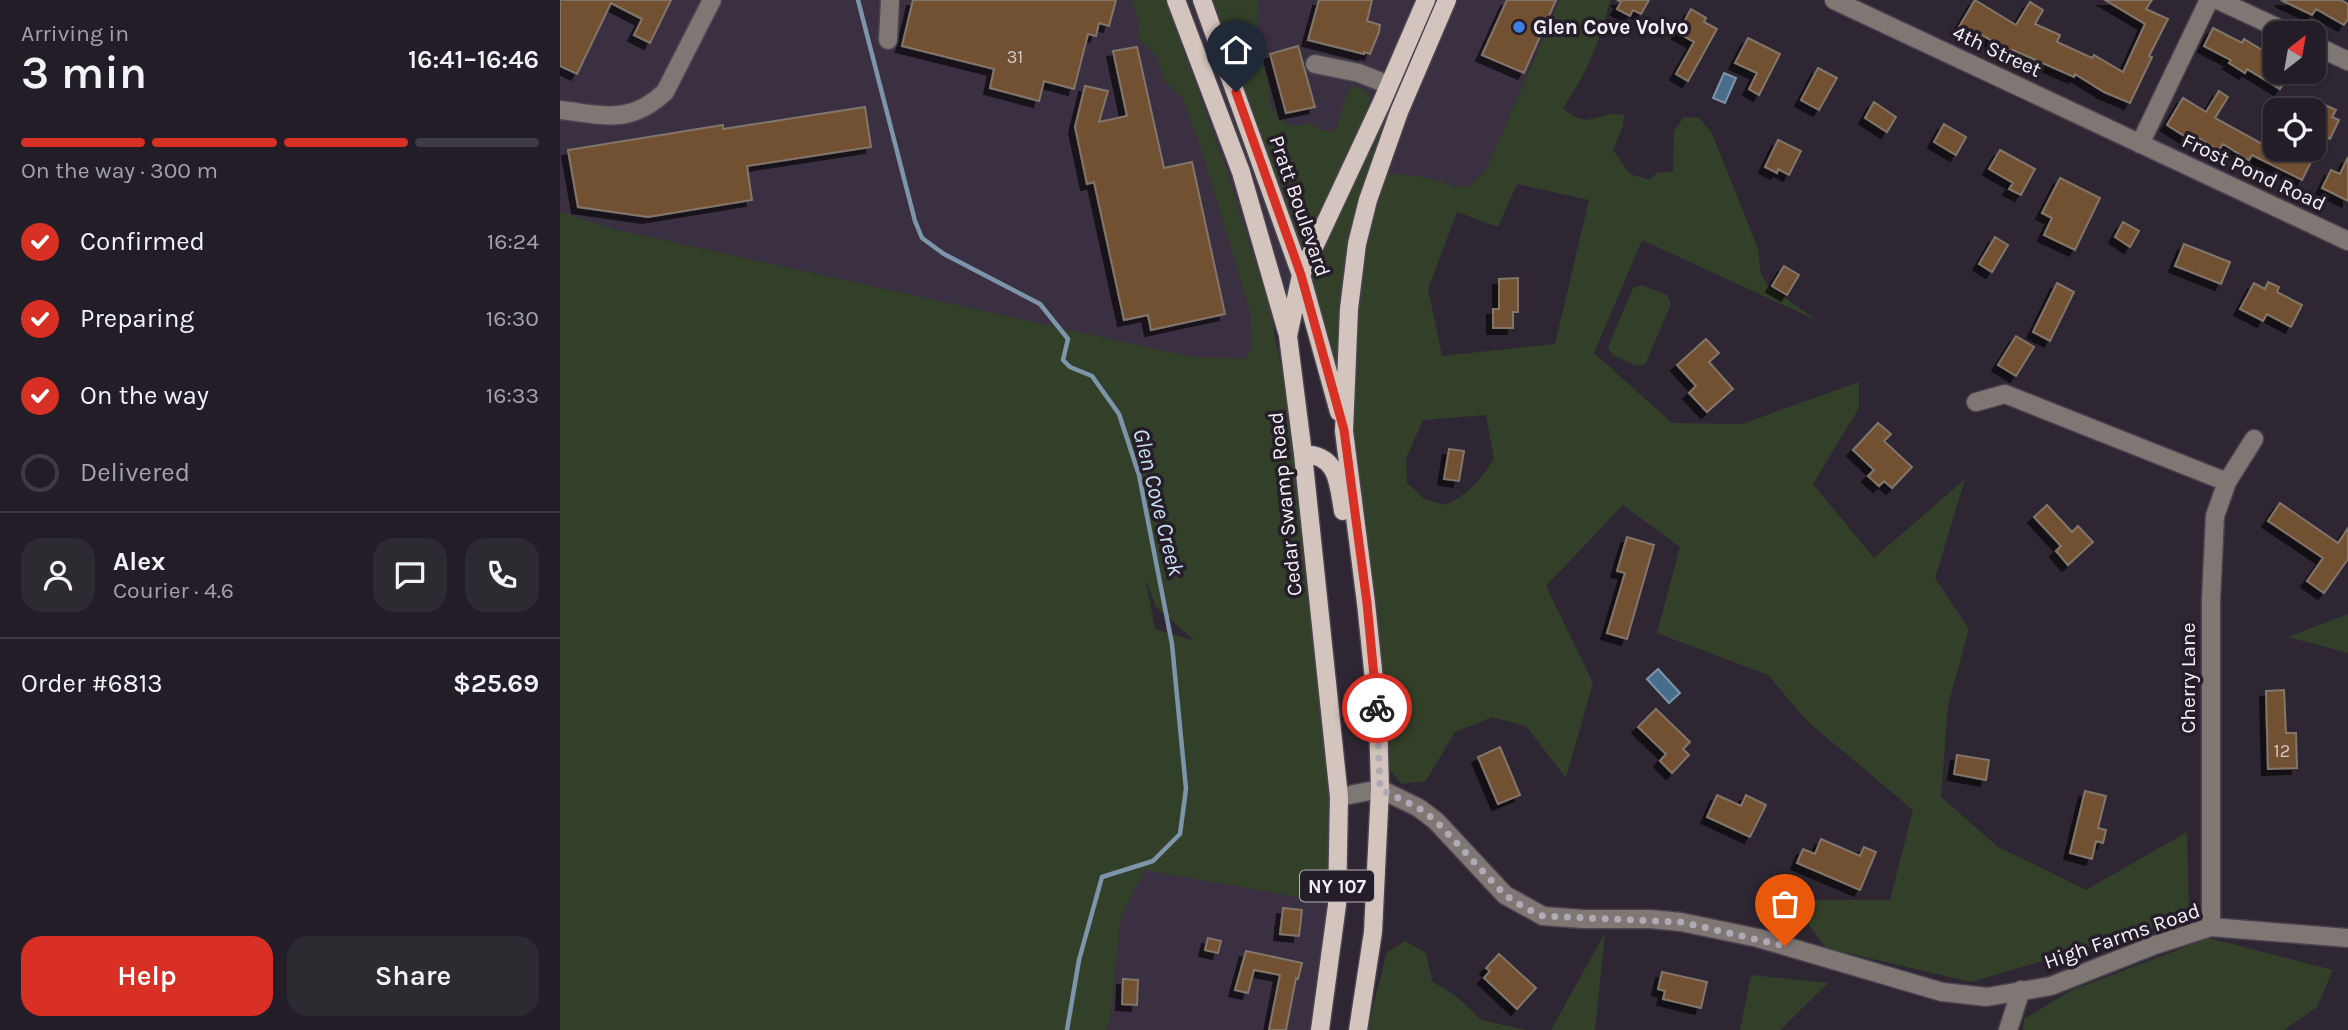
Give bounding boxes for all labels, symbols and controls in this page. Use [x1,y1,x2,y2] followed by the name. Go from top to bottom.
[1533,15,1689,39] place label: Glen Cove Volvo
[1511,19,1527,35] marker: Glen Cove Volvo
[21,20,129,47] text: Arriving in
[1206,20,1266,92] pin
[1949,20,2045,82] street label: 4th Street
[2263,21,2326,84] north arrow
[2263,21,2326,161] map controls
[1217,31,1255,69] icon: home
[408,44,539,75] text: 16:41–16:46
[21,46,147,100] text: 3 min
[1007,46,1023,68] house number: 31
[2263,98,2326,161] button: locate
[2178,128,2330,216] street label: Frost Pond Road
[1265,132,1335,280] street label: Pratt Boulevard
[21,157,218,184] text: On the way · 300 m
[21,223,59,261] icon: check
[80,226,205,257] text: Confirmed
[487,228,539,255] text: 16:24
[21,300,59,338] icon: check
[80,303,194,334] text: Preparing
[486,305,539,332] text: 16:30
[21,377,59,415] icon: check
[80,380,209,411] text: On the way
[486,382,539,409] text: 16:33
[1263,411,1307,597] street label: Cedar Swamp Road
[1127,426,1190,579] water label: Glen Cove Creek
[80,457,190,488] text: Delivered
[21,538,95,612] button: person
[373,538,447,612] button: chat
[465,538,539,612] button: phone
[113,546,165,577] text: Alex
[113,577,234,604] text: Courier · 4.6
[2176,622,2200,734] street label: Cherry Lane
[21,668,163,699] text: Order #6813
[453,668,539,699] text: $25.69
[1342,673,1412,743] courier
[1358,689,1396,727] icon: bike
[2274,740,2290,762] house number: 12
[1300,870,1374,902] road number: NY 107
[1755,874,1815,946] pin
[1766,885,1804,923] icon: bag
[2041,898,2203,974] street label: High Farms Road
[21,936,273,1016] button: Help
[287,936,539,1016] button: Share

